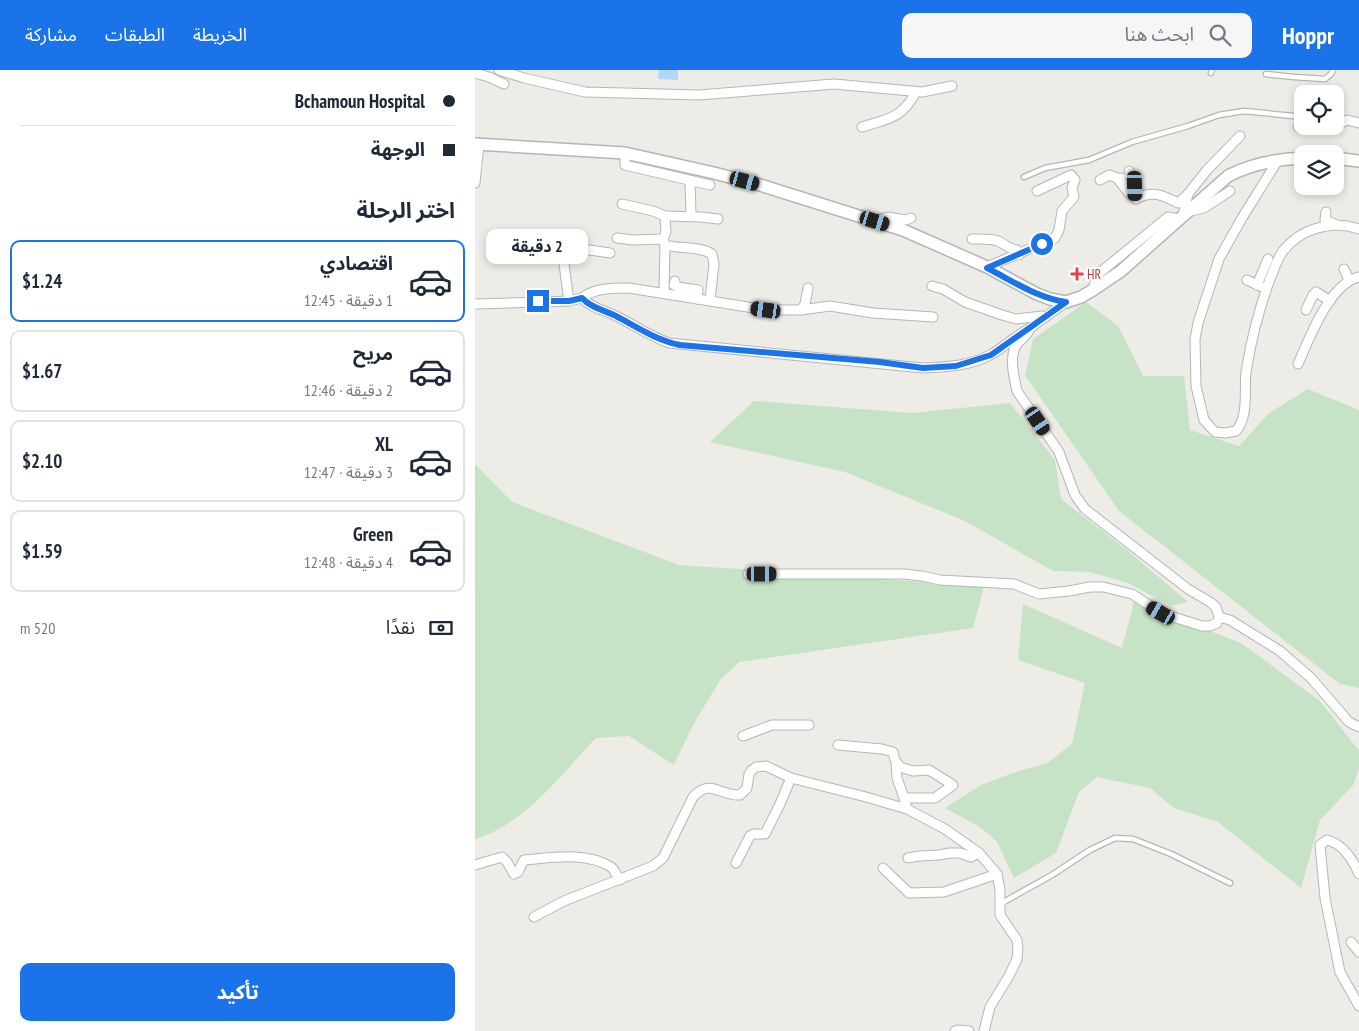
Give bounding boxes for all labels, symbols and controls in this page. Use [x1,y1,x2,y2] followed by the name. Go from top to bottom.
[902,13,1252,58] search box
[1282,20,1334,51] text: Hoppr
[1206,21,1234,49] icon: search
[1125,22,1194,46] text: ابحث هنا
[25,23,77,46] text: مشاركة
[105,23,165,46] text: الطبقات
[193,23,247,46] text: الخريطة
[1294,85,1344,195] map controls
[1294,85,1344,135] button: locate
[295,89,425,113] text: Bchamoun Hospital
[371,137,425,161] text: الوجهة
[1294,145,1344,195] button: layers
[728,170,761,192] car
[1126,171,1143,201] car
[357,196,455,224] text: اختر الرحلة
[858,209,891,233] car
[487,228,589,264] callout: 2 دقيقة
[1031,233,1053,255] route start
[511,236,563,256] text: 2 دقيقة
[320,251,393,275] text: اقتصادي
[408,259,453,304] icon: car
[1087,265,1102,283] place label: HR
[1071,268,1083,280] marker: HR
[22,269,62,293] text: $1.24
[304,290,393,310] text: 1 دقيقة · 12:45
[527,290,549,312] route end
[750,300,781,320] car
[353,341,393,365] text: مريح
[408,349,453,394] icon: car
[22,359,62,383] text: $1.67
[304,380,393,400] text: 2 دقيقة · 12:46
[1023,404,1052,438] car
[375,432,393,456] text: XL
[408,439,453,484] icon: car
[22,449,62,473] text: $2.10
[304,462,393,482] text: 3 دقيقة · 12:47
[353,522,393,546] text: Green
[408,529,453,574] icon: car
[22,539,62,563] text: $1.59
[304,552,393,572] text: 4 دقيقة · 12:48
[747,567,777,582] car
[1144,599,1177,627] car
[427,614,455,642] icon: cash
[386,615,415,639] text: نقدًا
[20,618,55,638] text: 520 m
[20,963,455,1021] button: تأكيد

